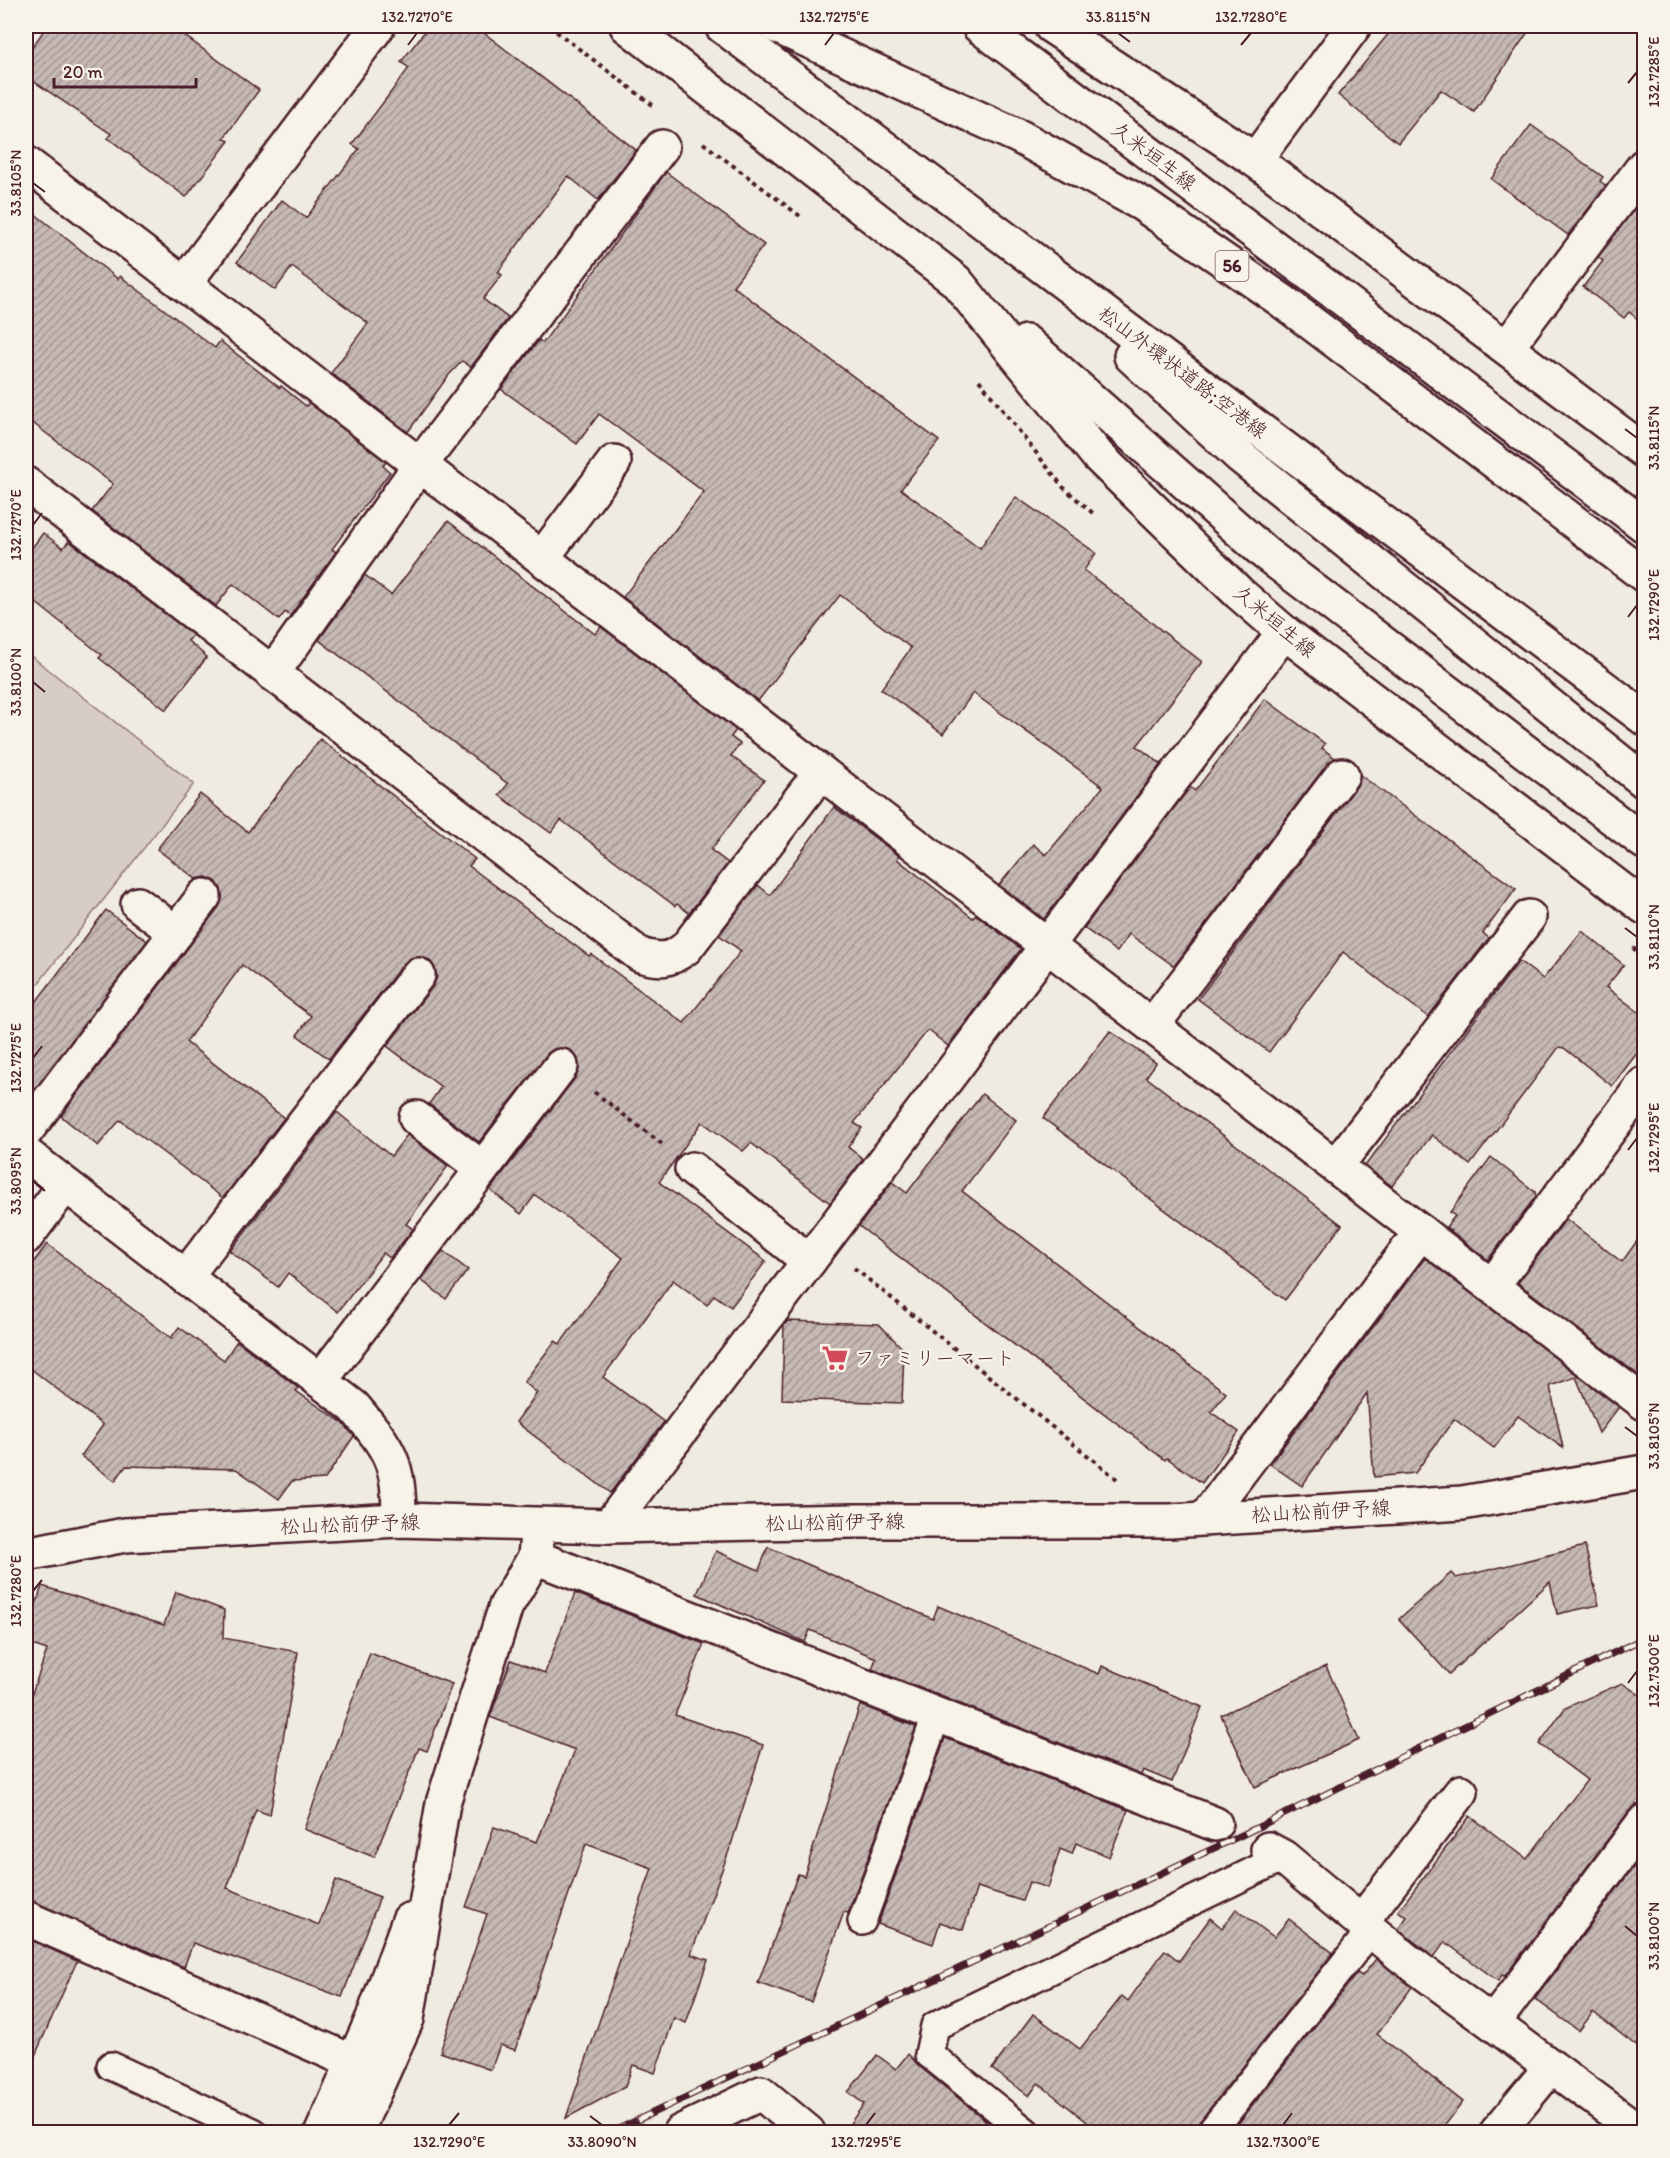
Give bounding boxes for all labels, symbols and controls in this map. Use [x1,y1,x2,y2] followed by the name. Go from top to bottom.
[381,8,453,26] text: 132.7270°E
[799,8,869,26] text: 132.7275°E
[1086,8,1150,26] text: 33.8115°N
[1215,8,1287,26] text: 132.7280°E
[1645,37,1663,107] text: 132.7285°E
[54,51,196,89] scale bar
[63,61,103,83] text: 20 m
[1107,116,1201,196] street label: 久米垣生線
[7,150,25,216] text: 33.8105°N
[1216,251,1248,281] road number: 56
[1094,301,1272,443] street label: 松山外環状道路;空港線
[1645,406,1663,470] text: 33.8115°N
[7,489,25,561] text: 132.7270°E
[1645,569,1663,641] text: 132.7290°E
[1229,580,1321,662] street label: 久米垣生線
[7,648,25,716] text: 33.8100°N
[1645,904,1663,970] text: 33.8110°N
[7,1023,25,1093] text: 132.7275°E
[1645,1103,1663,1173] text: 132.7295°E
[7,1147,25,1215] text: 33.8095°N
[820,1343,850,1373] supermarket icon: ファミリーマート
[855,1346,1015,1370] place label: ファミリーマート
[1645,1403,1663,1469] text: 33.8105°N
[1250,1495,1392,1527] street label: 松山松前伊予線
[765,1509,905,1535] street label: 松山松前伊予線
[280,1510,420,1538] street label: 松山松前伊予線
[7,1555,25,1627] text: 132.7280°E
[1645,1634,1663,1708] text: 132.7300°E
[1645,1902,1663,1970] text: 33.8100°N
[413,2133,485,2151] text: 132.7290°E
[567,2133,637,2151] text: 33.8090°N
[831,2133,901,2151] text: 132.7295°E
[1246,2133,1320,2151] text: 132.7300°E

